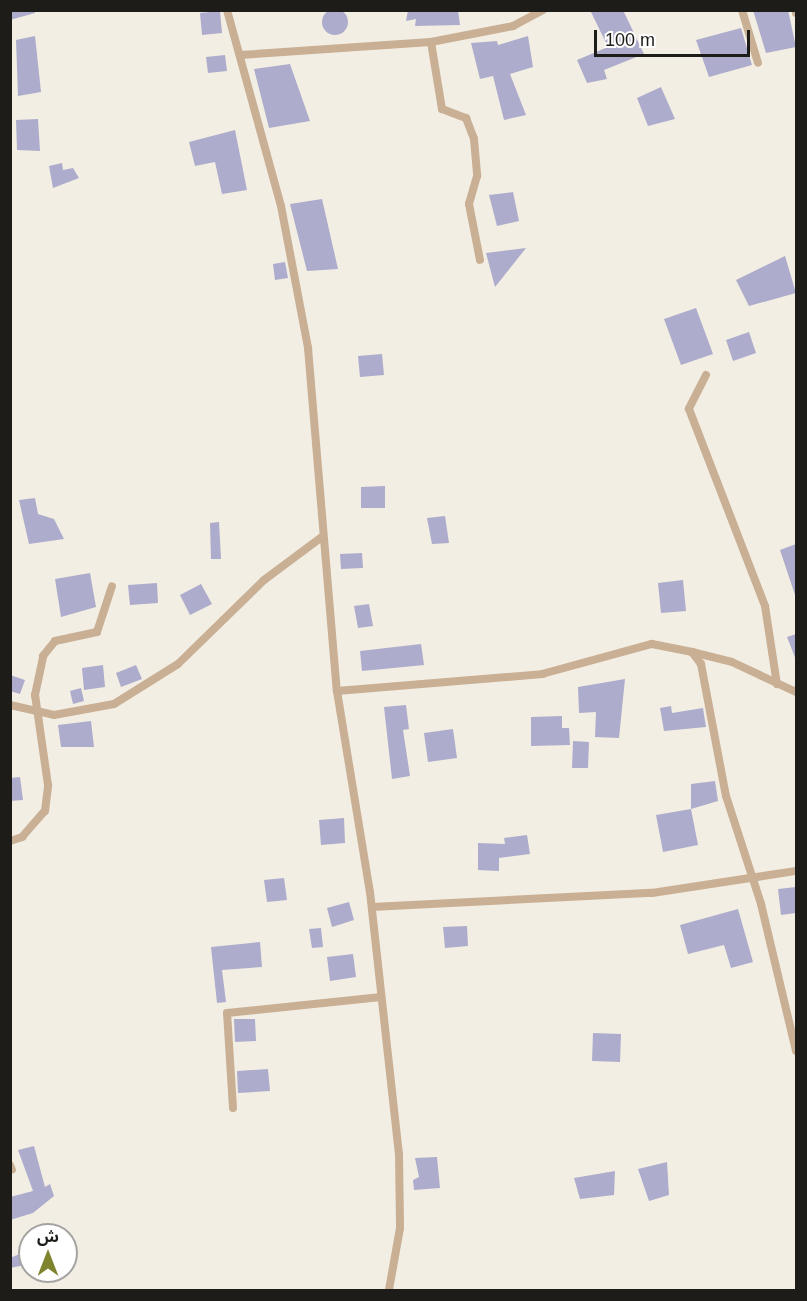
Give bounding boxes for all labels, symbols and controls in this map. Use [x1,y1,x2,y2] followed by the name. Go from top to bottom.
[597,18,753,56] scale bar
[605,30,655,50] text: 100 m
[18,1223,78,1283] north arrow
[37,1228,59,1245] text: ش

